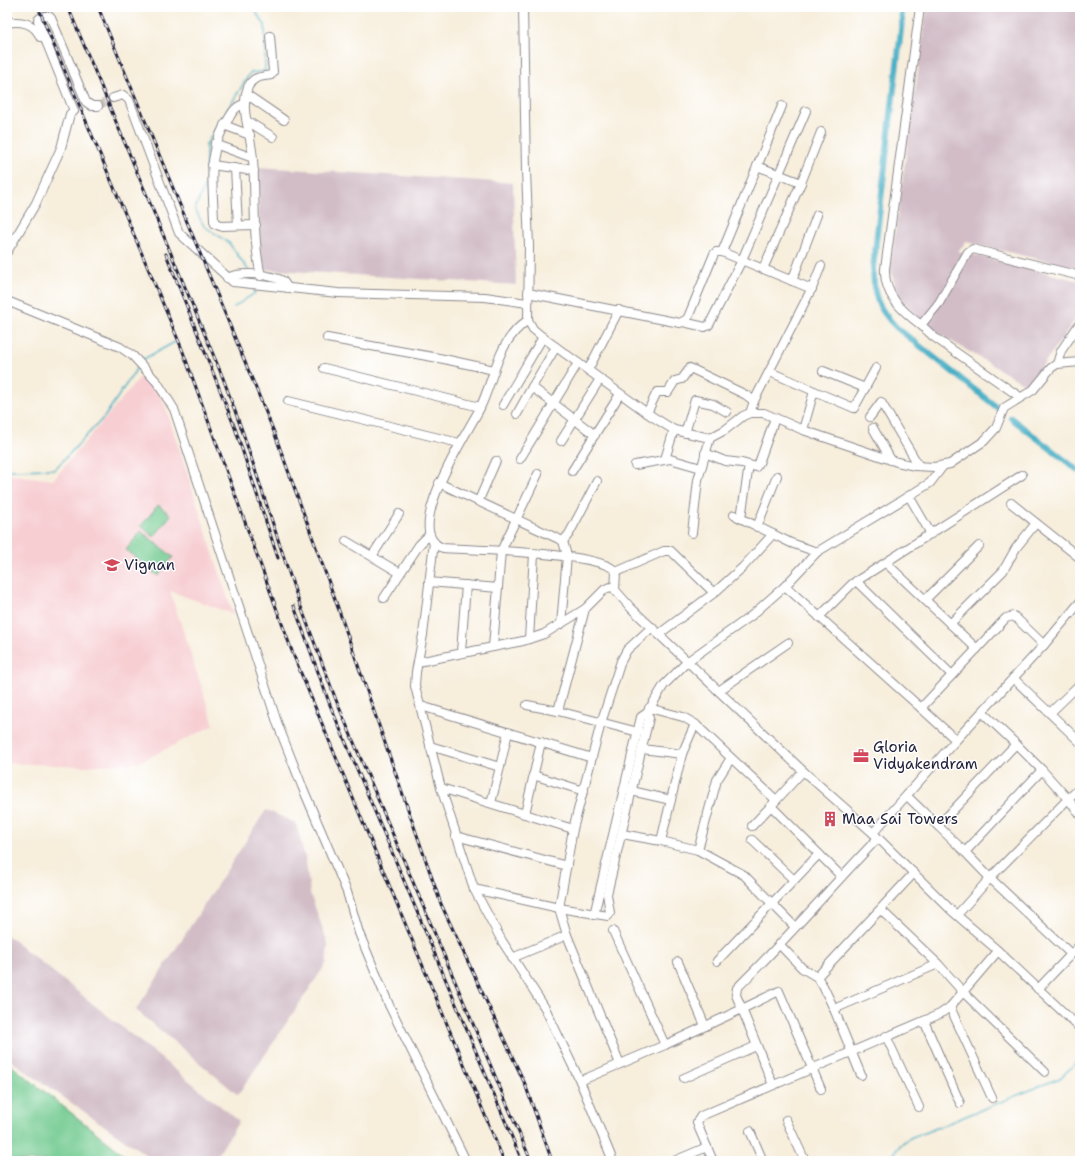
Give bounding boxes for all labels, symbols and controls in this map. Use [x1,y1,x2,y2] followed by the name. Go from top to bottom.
[124,555,175,575] place label: Vignan
[103,556,121,574] school or university icon: Vignan
[873,737,978,774] place label: Gloria Vidyakendram
[852,747,870,765] office icon: Gloria Vidyakendram
[842,809,958,829] place label: Maa Sai Towers
[821,810,839,828] building icon: Maa Sai Towers

